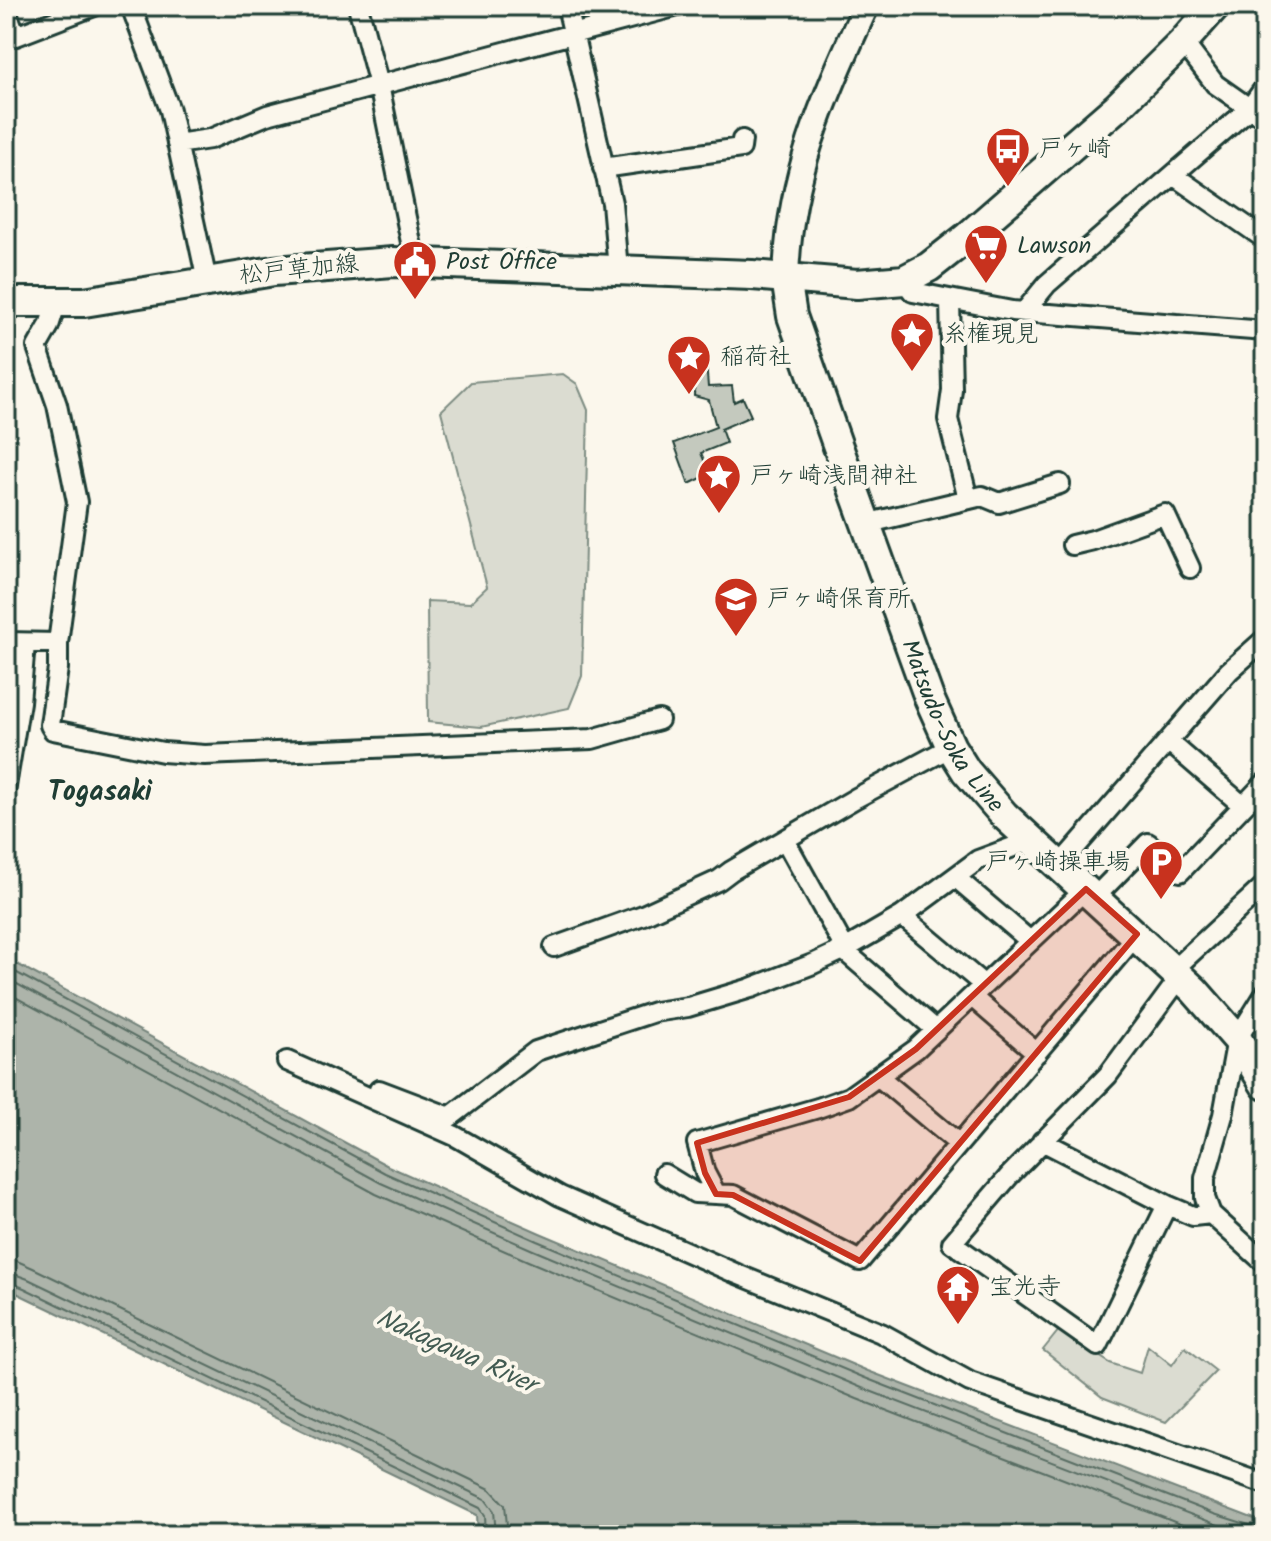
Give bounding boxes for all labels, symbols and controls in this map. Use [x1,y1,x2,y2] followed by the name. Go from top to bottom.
[984,125,1032,188] bus stop icon: 戸ヶ崎
[1039,130,1111,169] place label: 戸ヶ崎
[962,222,1010,285] supermarket icon: Lawson
[1017,227,1091,266] place label: Lawson
[391,238,439,301] public building icon: Post Office
[446,243,557,282] place label: Post Office
[237,244,361,296] street label: 松戸草加線
[888,310,936,373] place icon: 糸権現見
[943,315,1039,354] place label: 糸権現見
[665,333,713,396] place icon: 稲荷社
[720,338,792,377] place label: 稲荷社
[695,452,743,515] place icon: 戸ヶ崎浅間神社
[750,457,918,496] place label: 戸ヶ崎浅間神社
[712,575,760,638] school or university icon: 戸ヶ崎保育所
[767,580,911,619] place label: 戸ヶ崎保育所
[890,634,1014,822] street label: Matsudo-Soka Line
[48,770,153,815] district label: Togasaki
[1137,838,1185,901] parking icon: 戸ヶ崎操車場
[986,843,1130,882] place label: 戸ヶ崎操車場
[934,1263,982,1326] temple icon: 宝光寺
[989,1268,1061,1307] place label: 宝光寺
[369,1298,548,1408] water label: Nakagawa River

